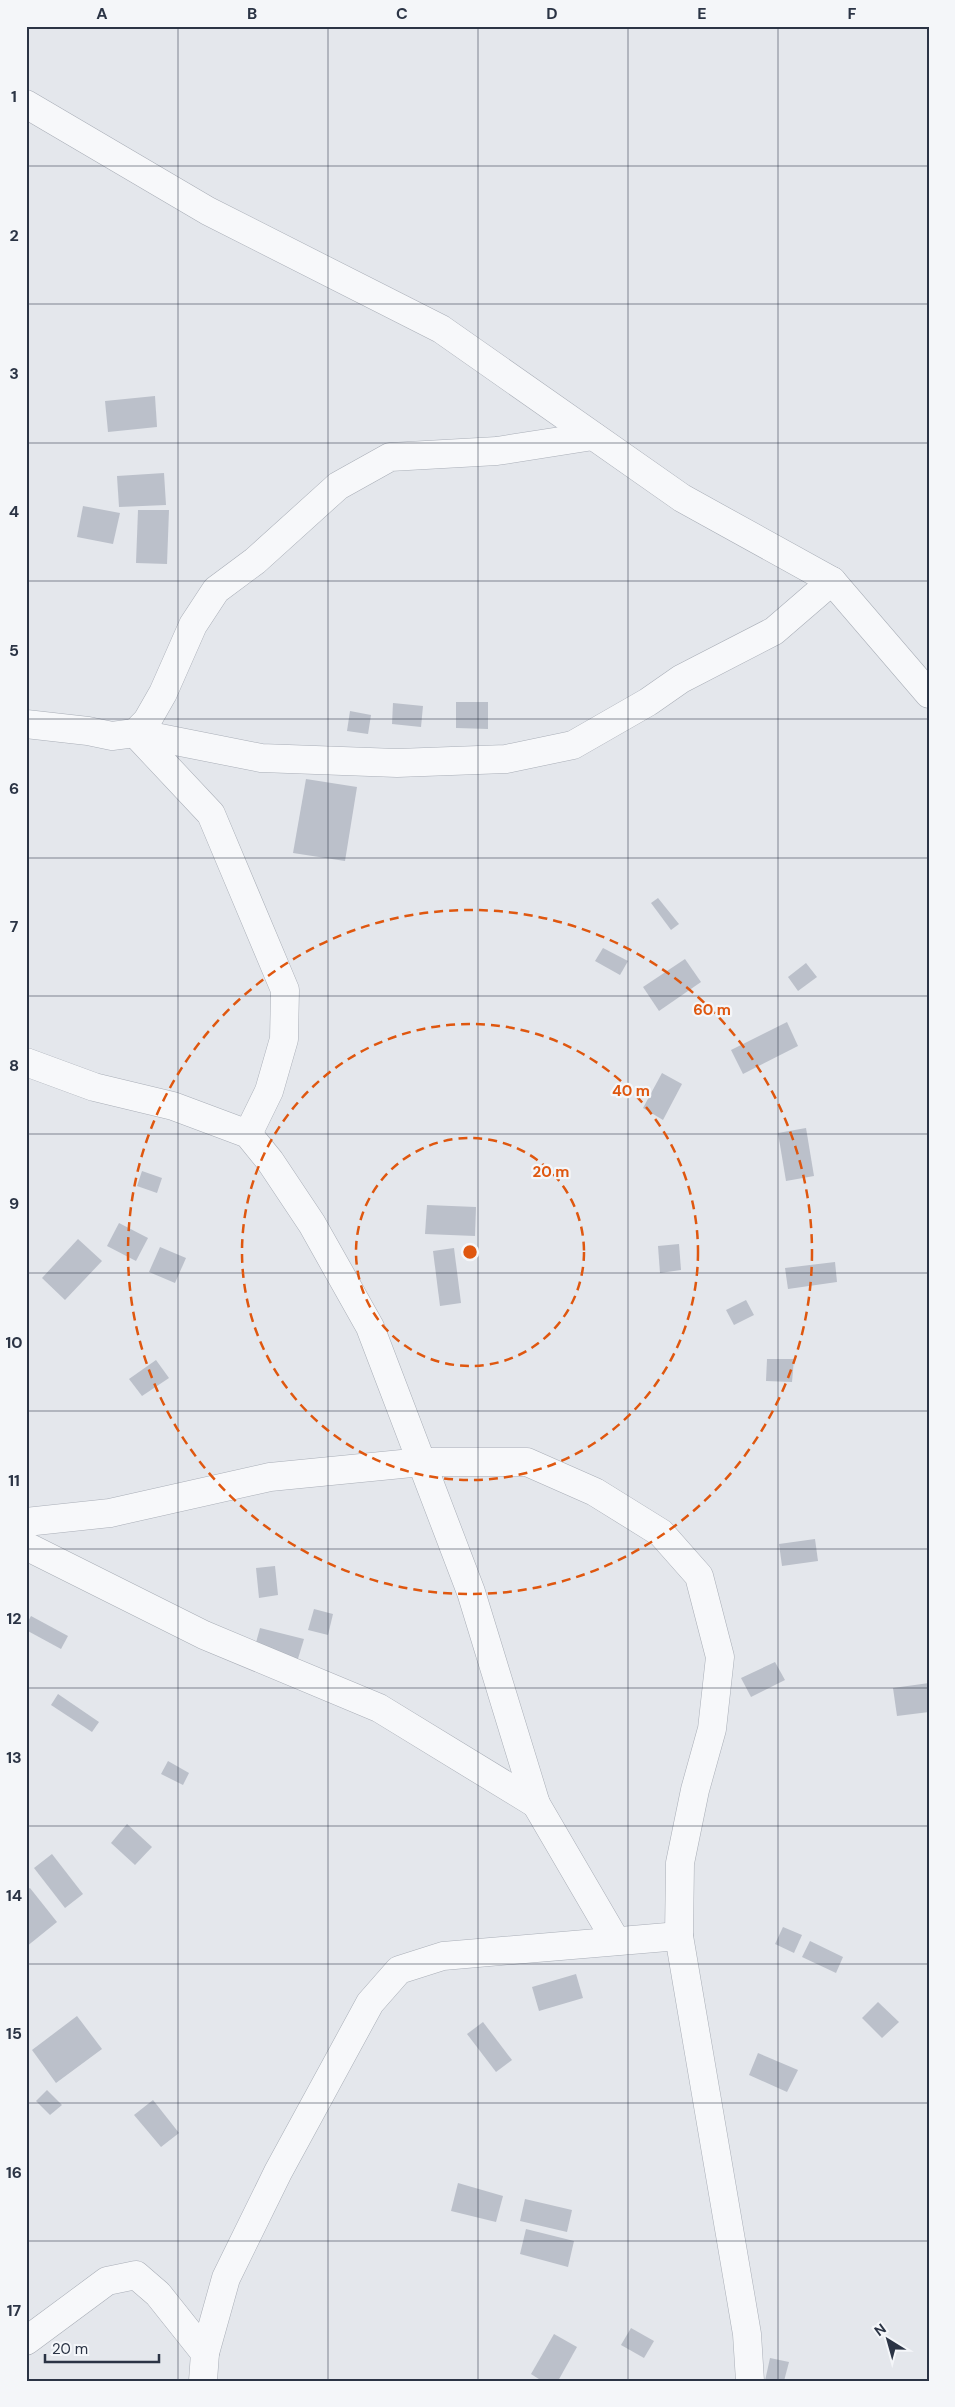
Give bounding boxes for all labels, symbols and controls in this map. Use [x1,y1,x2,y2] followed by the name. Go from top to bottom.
[96,3,108,24] text: A
[247,3,257,24] text: B
[396,3,408,24] text: C
[546,3,558,24] text: D
[697,3,707,24] text: E
[848,3,857,24] text: F
[11,86,17,107] text: 1
[9,225,19,246] text: 2
[9,363,19,384] text: 3
[9,501,19,522] text: 4
[9,640,19,661] text: 5
[9,778,19,799] text: 6
[10,916,19,937] text: 7
[693,1000,731,1020] text: 60 m
[9,1055,19,1076] text: 8
[612,1081,650,1101] text: 40 m
[533,1162,569,1182] text: 20 m
[9,1193,19,1214] text: 9
[461,1243,479,1261] centre of rings
[5,1332,23,1353] text: 10
[8,1470,20,1491] text: 11
[6,1608,22,1629] text: 12
[6,1747,22,1768] text: 13
[6,1885,22,1906] text: 14
[6,2023,22,2044] text: 15
[6,2162,22,2183] text: 16
[7,2300,22,2321] text: 17
[862,2314,912,2364] north arrow
[871,2319,890,2340] text: N
[45,2332,159,2364] scale bar
[52,2339,88,2359] text: 20 m

